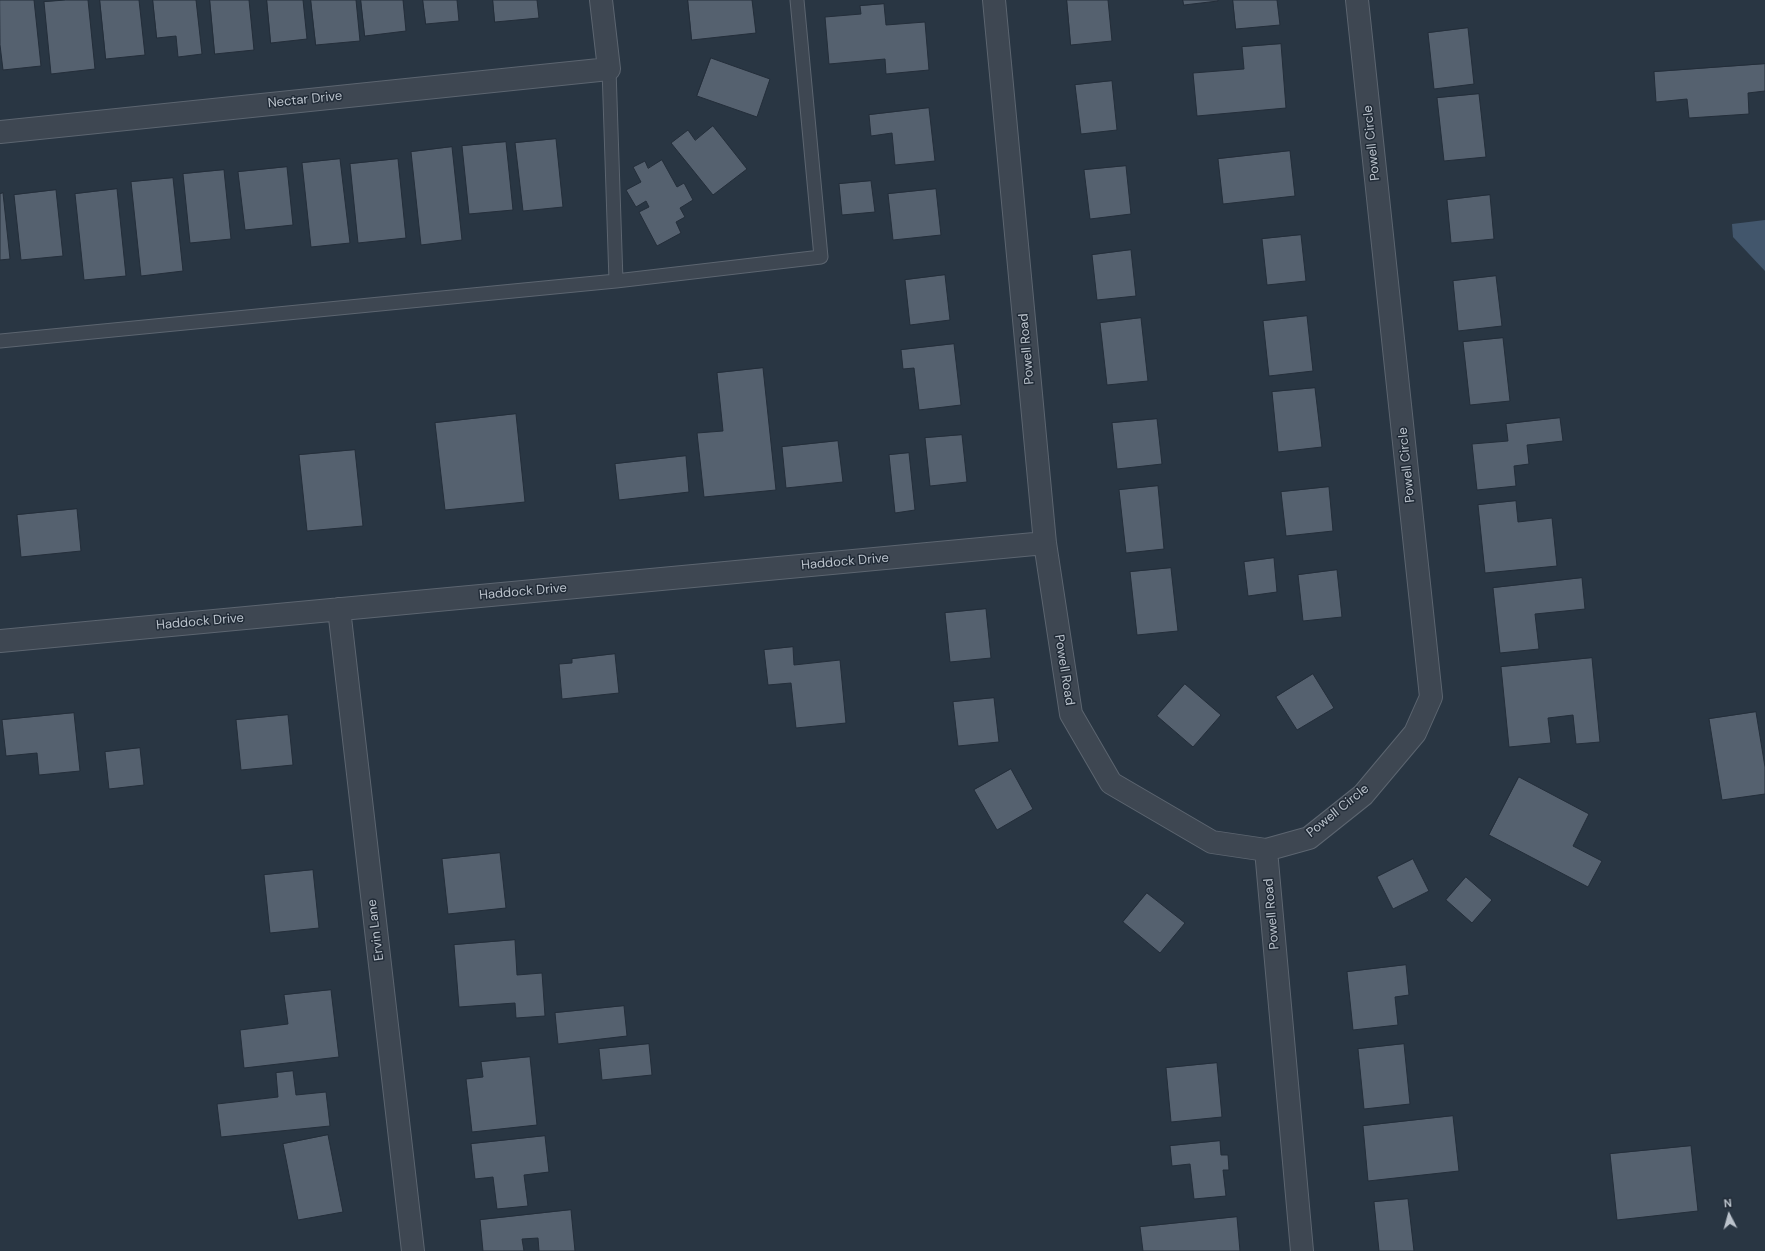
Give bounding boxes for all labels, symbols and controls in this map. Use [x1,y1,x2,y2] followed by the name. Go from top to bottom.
[267,88,343,112] street label: Nectar Drive
[1360,105,1384,181] street label: Powell Circle
[1016,313,1038,385] street label: Powell Road
[1395,427,1419,503] street label: Powell Circle
[800,550,890,574] street label: Haddock Drive
[478,580,568,604] street label: Haddock Drive
[155,610,245,634] street label: Haddock Drive
[1051,634,1077,706] street label: Powell Road
[1304,781,1372,841] street label: Powell Circle
[1261,878,1283,950] street label: Powell Road
[364,898,388,962] street label: Ervin Lane
[1709,1195,1749,1235] north arrow
[1723,1196,1732,1210] text: N

